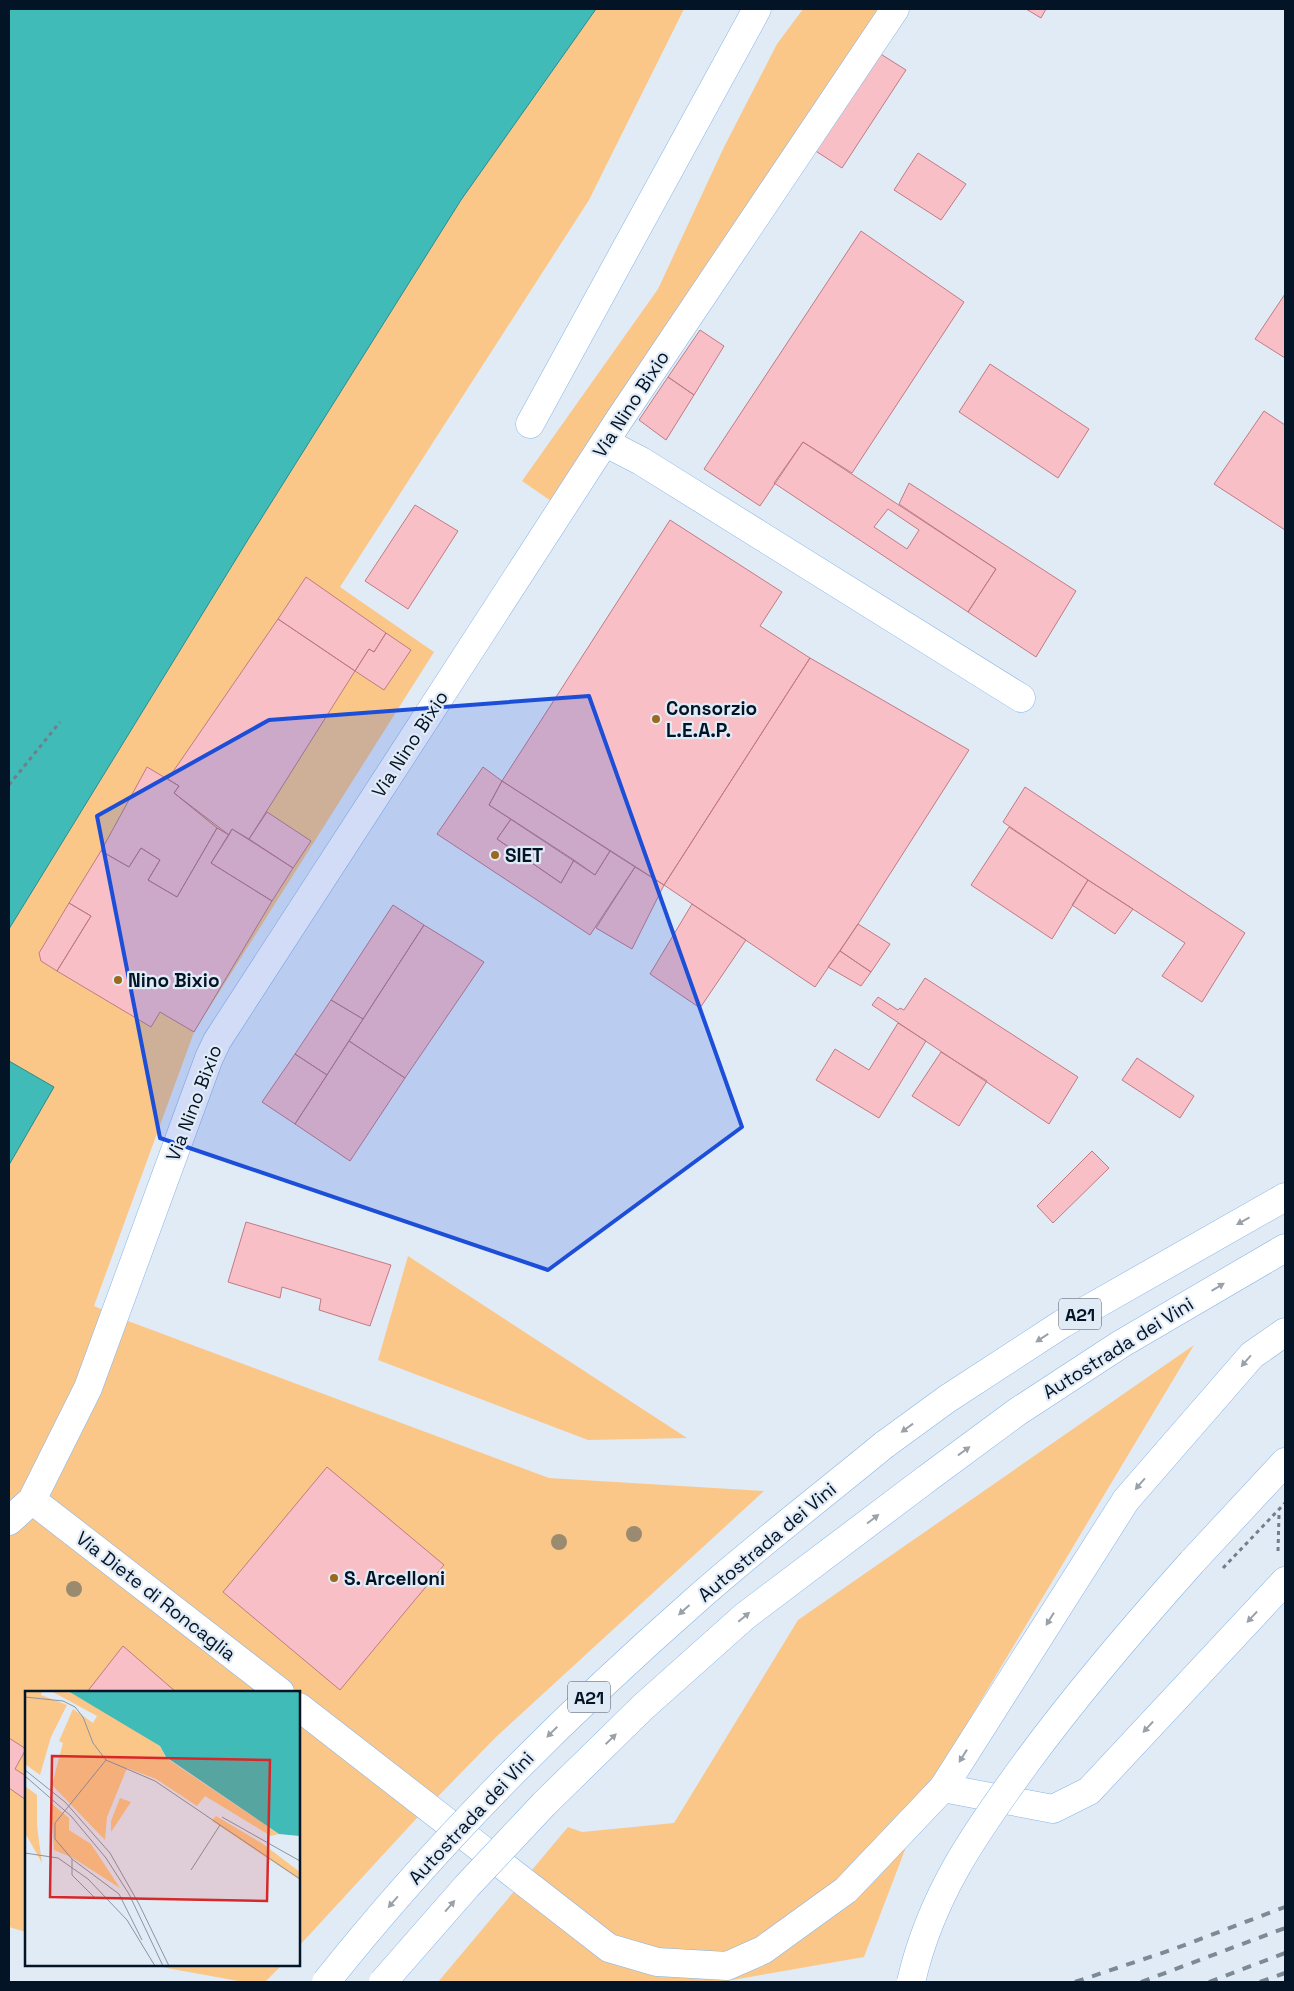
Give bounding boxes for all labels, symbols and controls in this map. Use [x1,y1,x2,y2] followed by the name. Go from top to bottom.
[587,346,675,462] street label: Via Nino Bixio
[366,686,454,802] street label: Via Nino Bixio
[666,696,757,743] place label: Consorzio L.E.A.P.
[650,713,662,725] marker: Consorzio L.E.A.P.
[505,843,543,868] place label: SIET
[489,849,501,861] marker: SIET
[128,968,220,993] place label: Nino Bixio
[112,974,124,986] marker: Nino Bixio
[160,1041,228,1165] street label: Via Nino Bixio
[1235,1217,1250,1225] one-way arrow
[1211,1282,1224,1291] one-way arrow
[1038,1291,1198,1405] street label: Autostrada dei Vini
[1059,1298,1101,1330] road number: A21
[1035,1333,1048,1342] one-way arrow
[1241,1355,1252,1368] one-way arrow
[900,1423,914,1433] one-way arrow
[957,1446,971,1456] one-way arrow
[693,1477,841,1607] street label: Autostrada dei Vini
[1134,1477,1145,1490] one-way arrow
[866,1514,880,1524] one-way arrow
[71,1526,241,1666] street label: Via Diete di Roncaglia
[344,1566,445,1591] place label: S. Arcelloni
[328,1572,340,1584] marker: S. Arcelloni
[679,1604,691,1616] one-way arrow
[1246,1610,1258,1622] one-way arrow
[737,1612,750,1623] one-way arrow
[1046,1613,1055,1626] one-way arrow
[568,1681,610,1712] road number: A21
[25,1691,300,1966] inset map
[1142,1721,1154,1733] one-way arrow
[546,1726,558,1738] one-way arrow
[605,1733,617,1745] one-way arrow
[403,1746,539,1890] street label: Autostrada dei Vini
[959,1750,968,1763] one-way arrow
[387,1895,399,1907] one-way arrow
[444,1899,455,1912] one-way arrow

